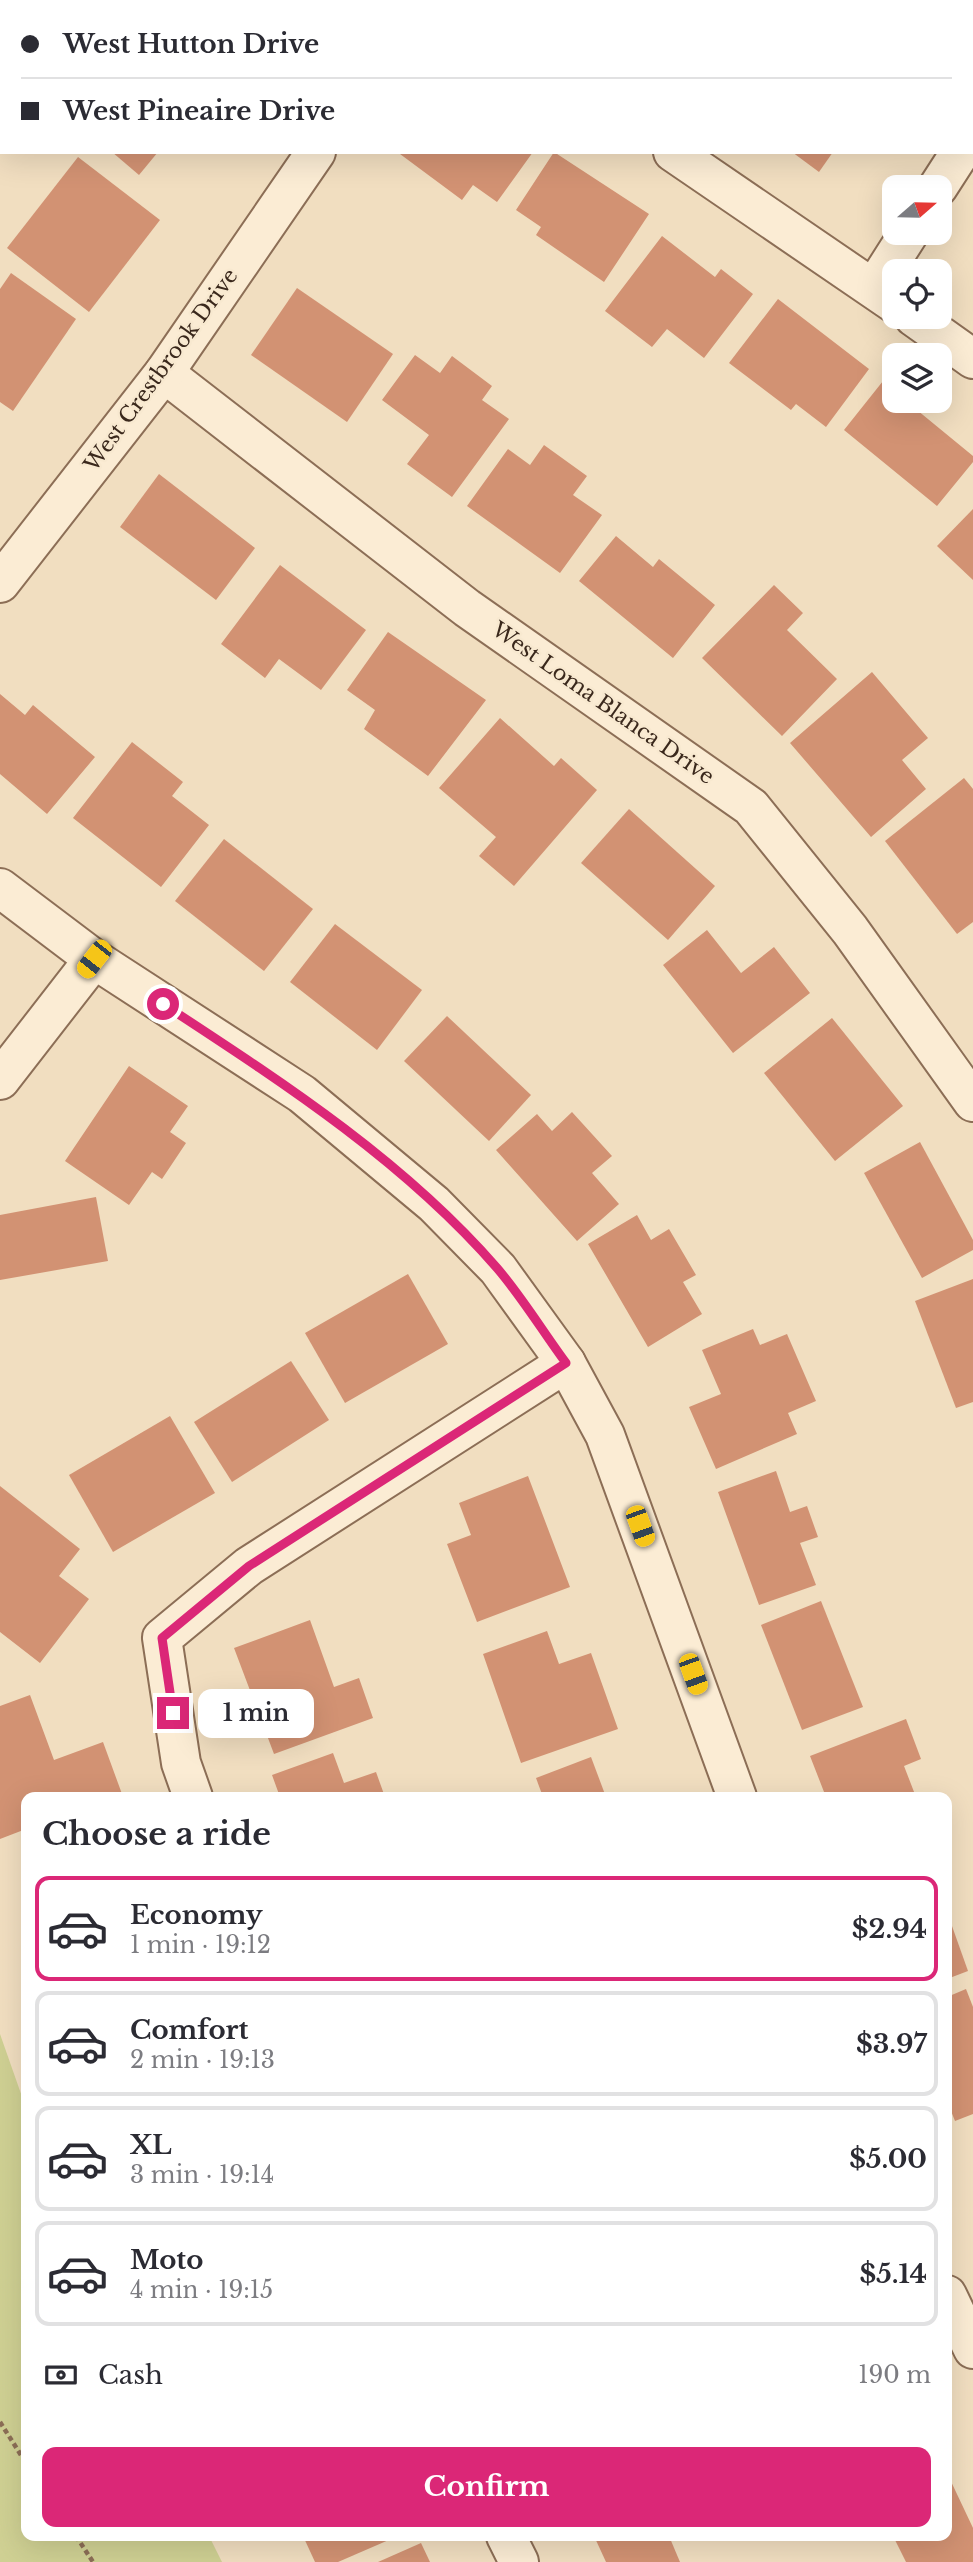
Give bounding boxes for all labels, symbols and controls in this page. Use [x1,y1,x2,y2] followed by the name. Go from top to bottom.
[63,28,319,60] text: West Hutton Drive
[63,95,335,127] text: West Pineaire Drive
[882,175,952,245] north arrow
[882,175,952,413] map controls
[882,259,952,329] button: locate
[78,263,243,477] street label: West Crestbrook Drive
[882,343,952,413] button: layers
[486,616,719,790] street label: West Loma Blanca Drive
[73,936,116,982] car
[147,988,179,1020] route start
[623,1503,658,1549] car
[676,1651,711,1697] car
[198,1688,313,1738] callout: 1 min
[157,1697,189,1729] route end
[223,1699,289,1727] text: 1 min
[42,1814,271,1854] text: Choose a ride
[46,1897,109,1960] icon: car
[130,1899,263,1931] text: Economy
[852,1913,927,1945] text: $2.94
[130,1931,271,1959] text: 1 min · 19:12
[46,2012,109,2075] icon: car
[130,2014,248,2046] text: Comfort
[856,2028,927,2060] text: $3.97
[130,2046,275,2074] text: 2 min · 19:13
[46,2127,109,2190] icon: car
[130,2129,172,2161] text: XL
[849,2143,927,2175] text: $5.00
[130,2161,274,2189] text: 3 min · 19:14
[46,2242,109,2305] icon: car
[130,2244,203,2276] text: Moto
[859,2258,927,2290] text: $5.14
[130,2276,273,2304] text: 4 min · 19:15
[42,2356,80,2394] icon: cash
[98,2359,163,2391] text: Cash
[858,2361,931,2389] text: 190 m
[42,2447,931,2527] button: Confirm

